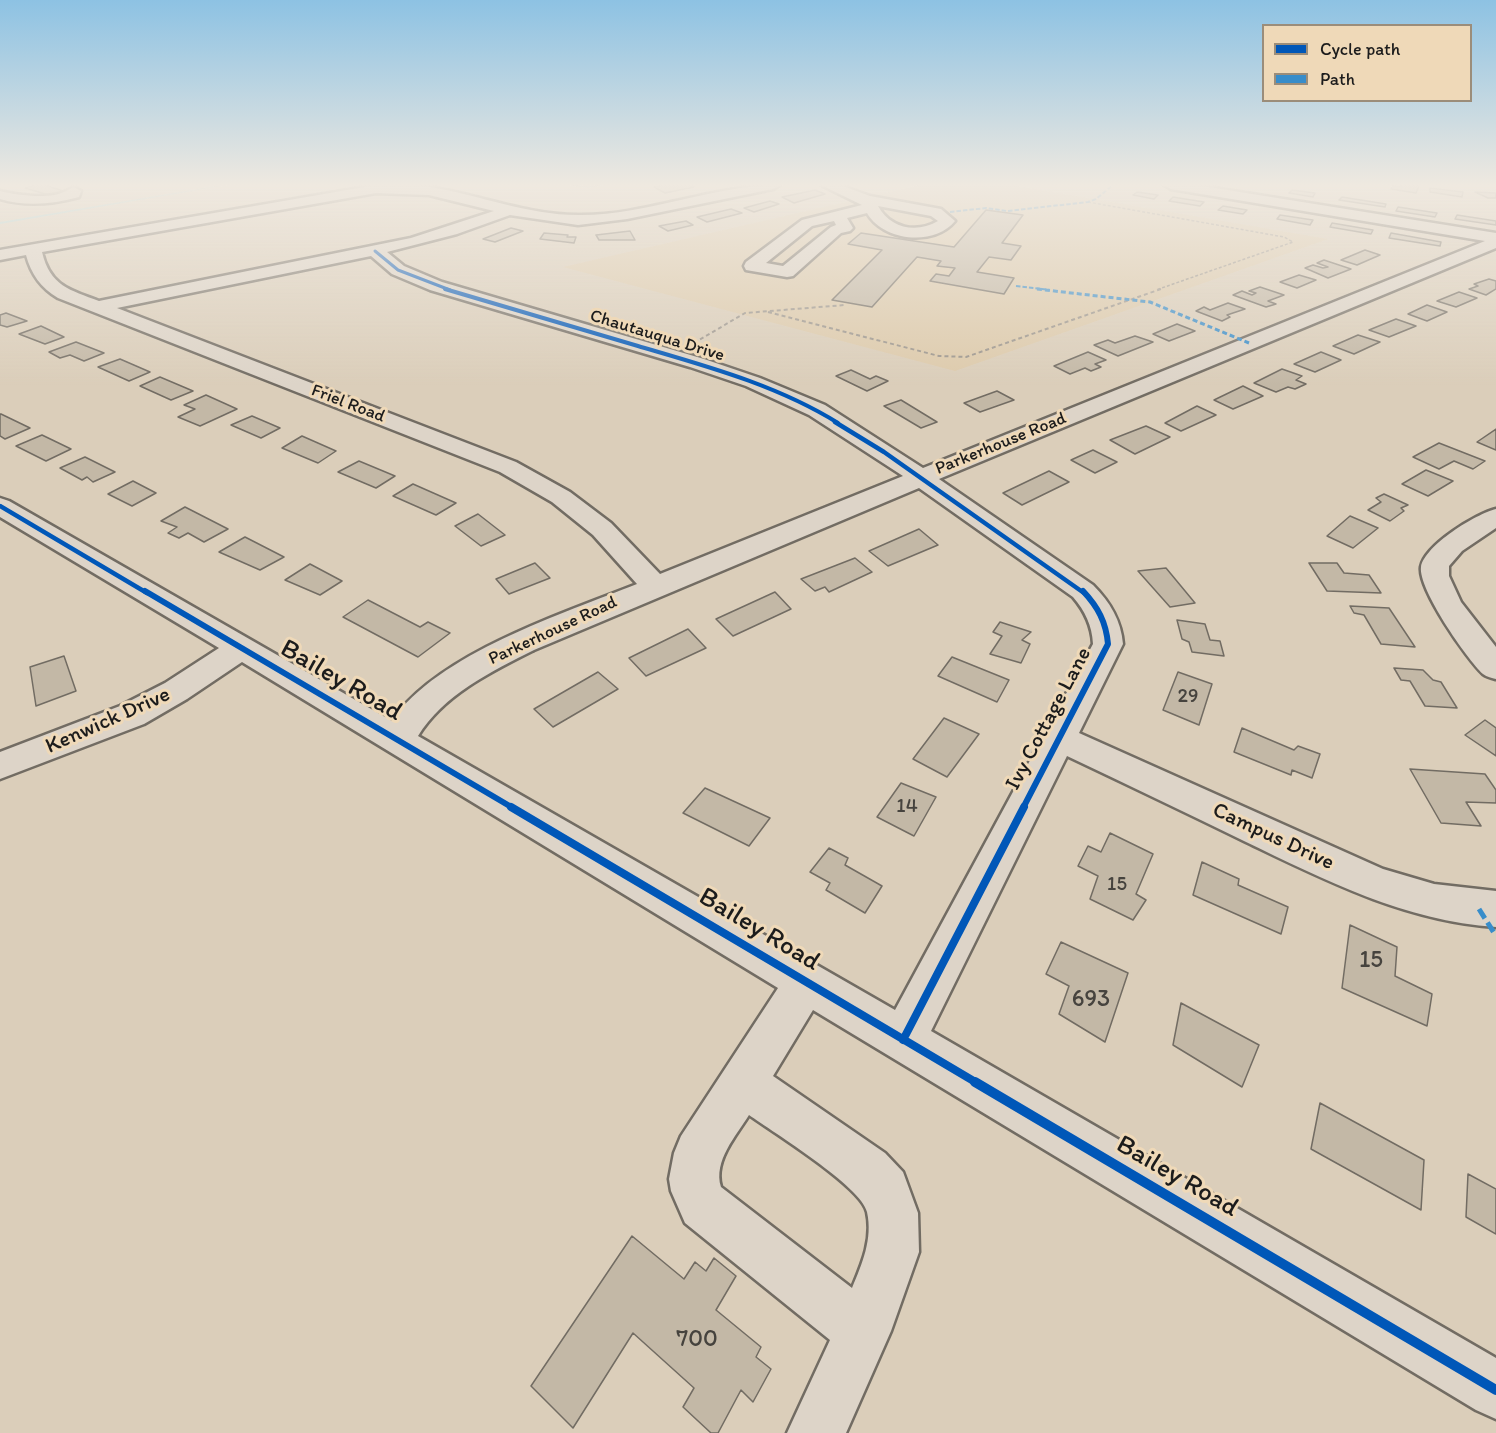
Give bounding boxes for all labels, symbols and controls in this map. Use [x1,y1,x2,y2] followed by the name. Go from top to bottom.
[1262,24,1472,102] legend
[1320,38,1400,60] text: Cycle path
[1320,68,1355,90] text: Path
[587,305,727,367] street label: Chautauqua Drive
[308,380,388,428] street label: Friel Road
[932,408,1070,480] street label: Parkerhouse Road
[485,592,621,670] street label: Parkerhouse Road
[274,633,408,729] street label: Bailey Road
[1000,643,1098,795] street label: Ivy Cottage Lane
[42,682,174,760] street label: Kenwick Drive
[1178,685,1198,709] house number: 29
[896,795,918,819] house number: 14
[1208,797,1338,877] street label: Campus Drive
[1107,873,1127,897] house number: 15
[692,881,826,979] street label: Bailey Road
[1359,947,1383,975] house number: 15
[1072,986,1110,1014] house number: 693
[1110,1129,1244,1225] street label: Bailey Road
[676,1326,718,1354] house number: 700

